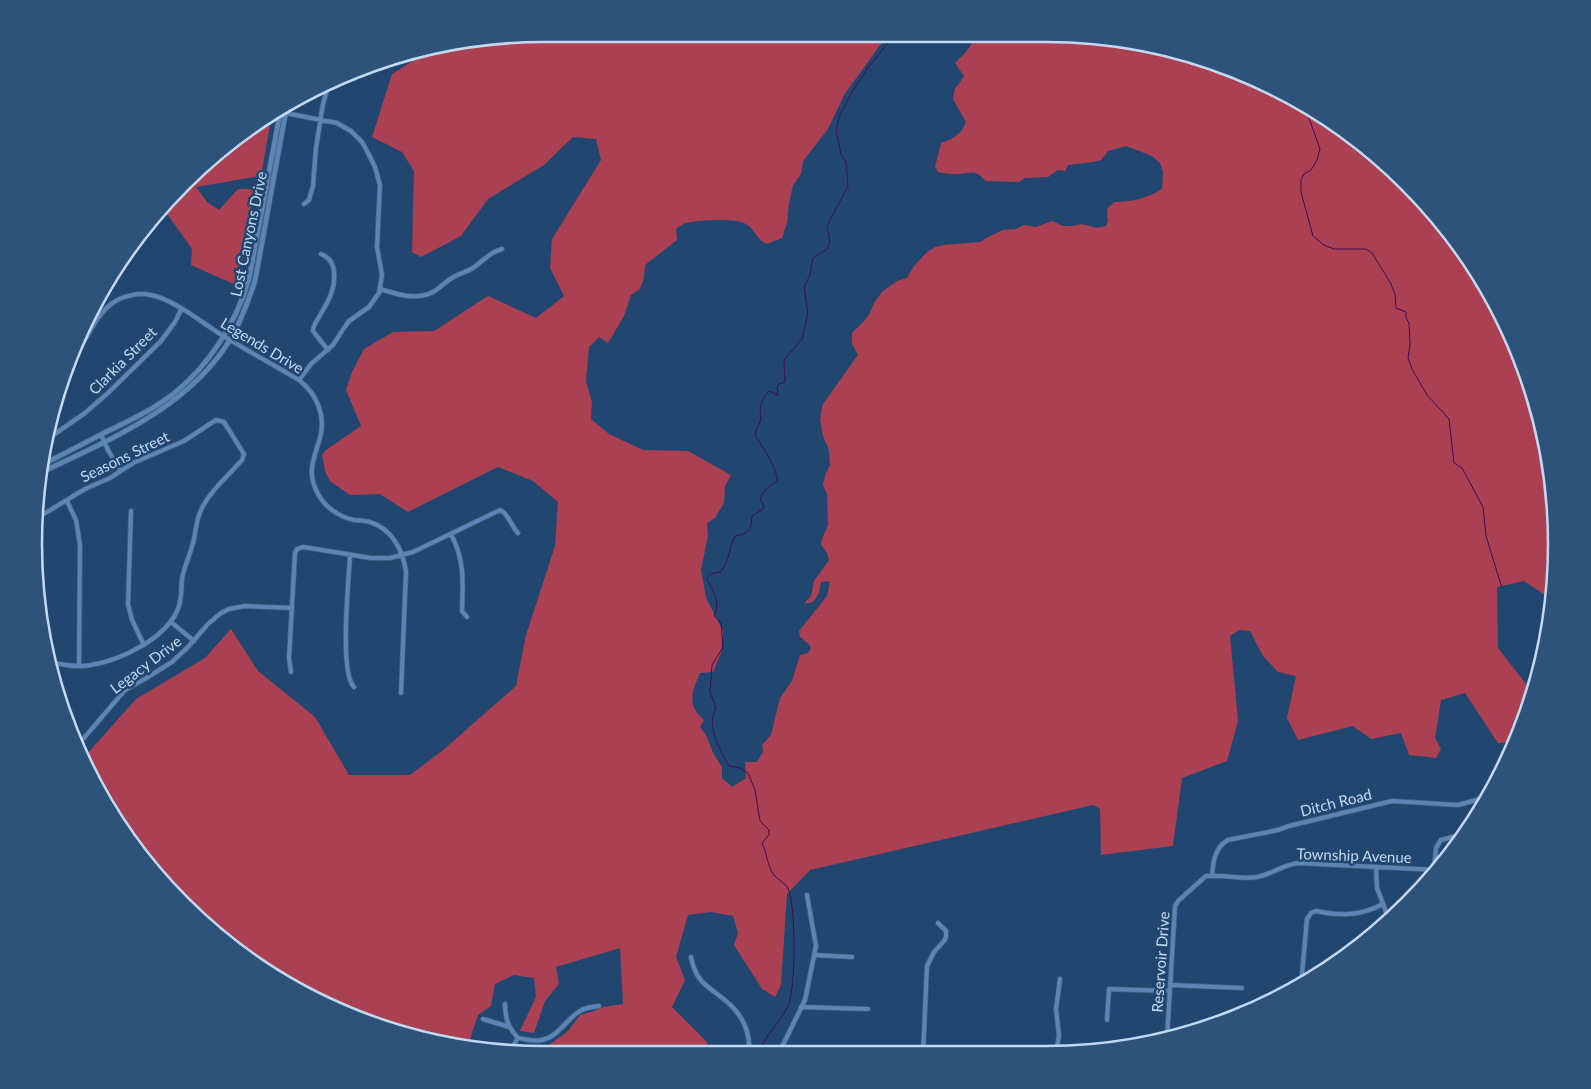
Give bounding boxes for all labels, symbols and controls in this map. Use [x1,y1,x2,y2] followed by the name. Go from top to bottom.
[226,169,270,298] street label: Lost Canyons Drive
[218,313,307,377] street label: Legends Drive
[85,322,160,398] street label: Clarkia Street
[77,427,173,485] street label: Seasons Street
[106,632,185,697] street label: Legacy Drive
[1298,784,1373,820] street label: Ditch Road
[1296,844,1412,866] street label: Township Avenue
[1147,911,1173,1013] street label: Reservoir Drive

